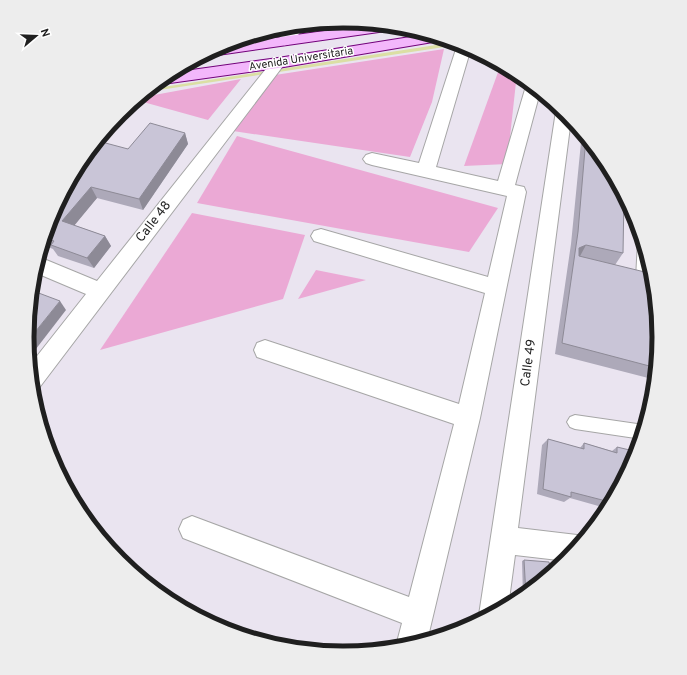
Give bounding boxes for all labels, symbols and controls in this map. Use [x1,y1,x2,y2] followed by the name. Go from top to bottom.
[16,16,56,56] north arrow
[37,27,52,39] text: N
[248,44,354,74] street label: Avenida Universitaria
[133,198,175,246] street label: Calle 48
[518,338,540,388] street label: Calle 49

